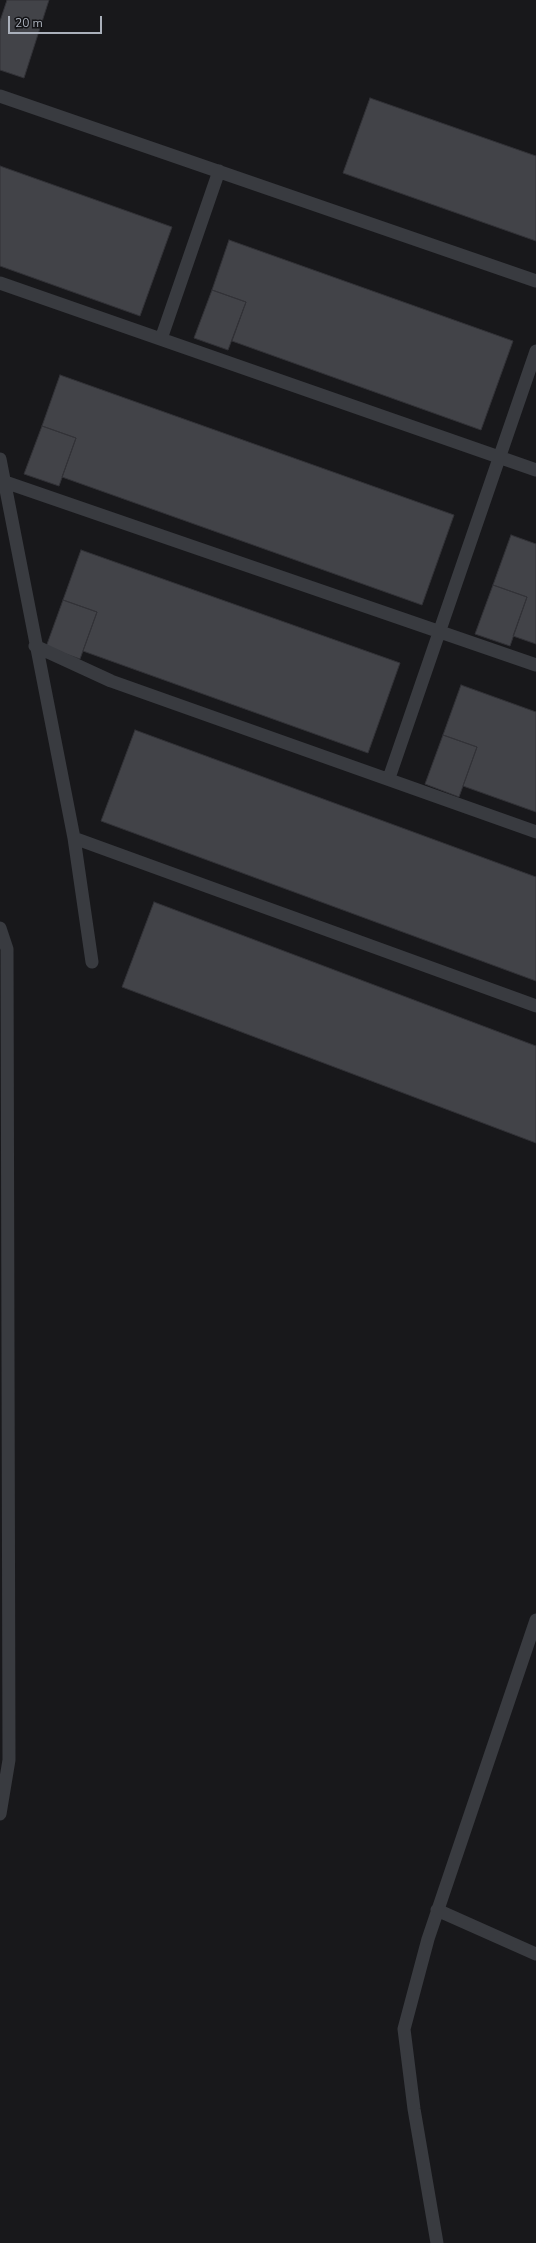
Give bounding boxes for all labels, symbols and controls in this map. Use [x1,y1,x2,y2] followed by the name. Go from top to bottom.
[10,8,104,34] scale bar
[15,15,43,31] text: 20 m

